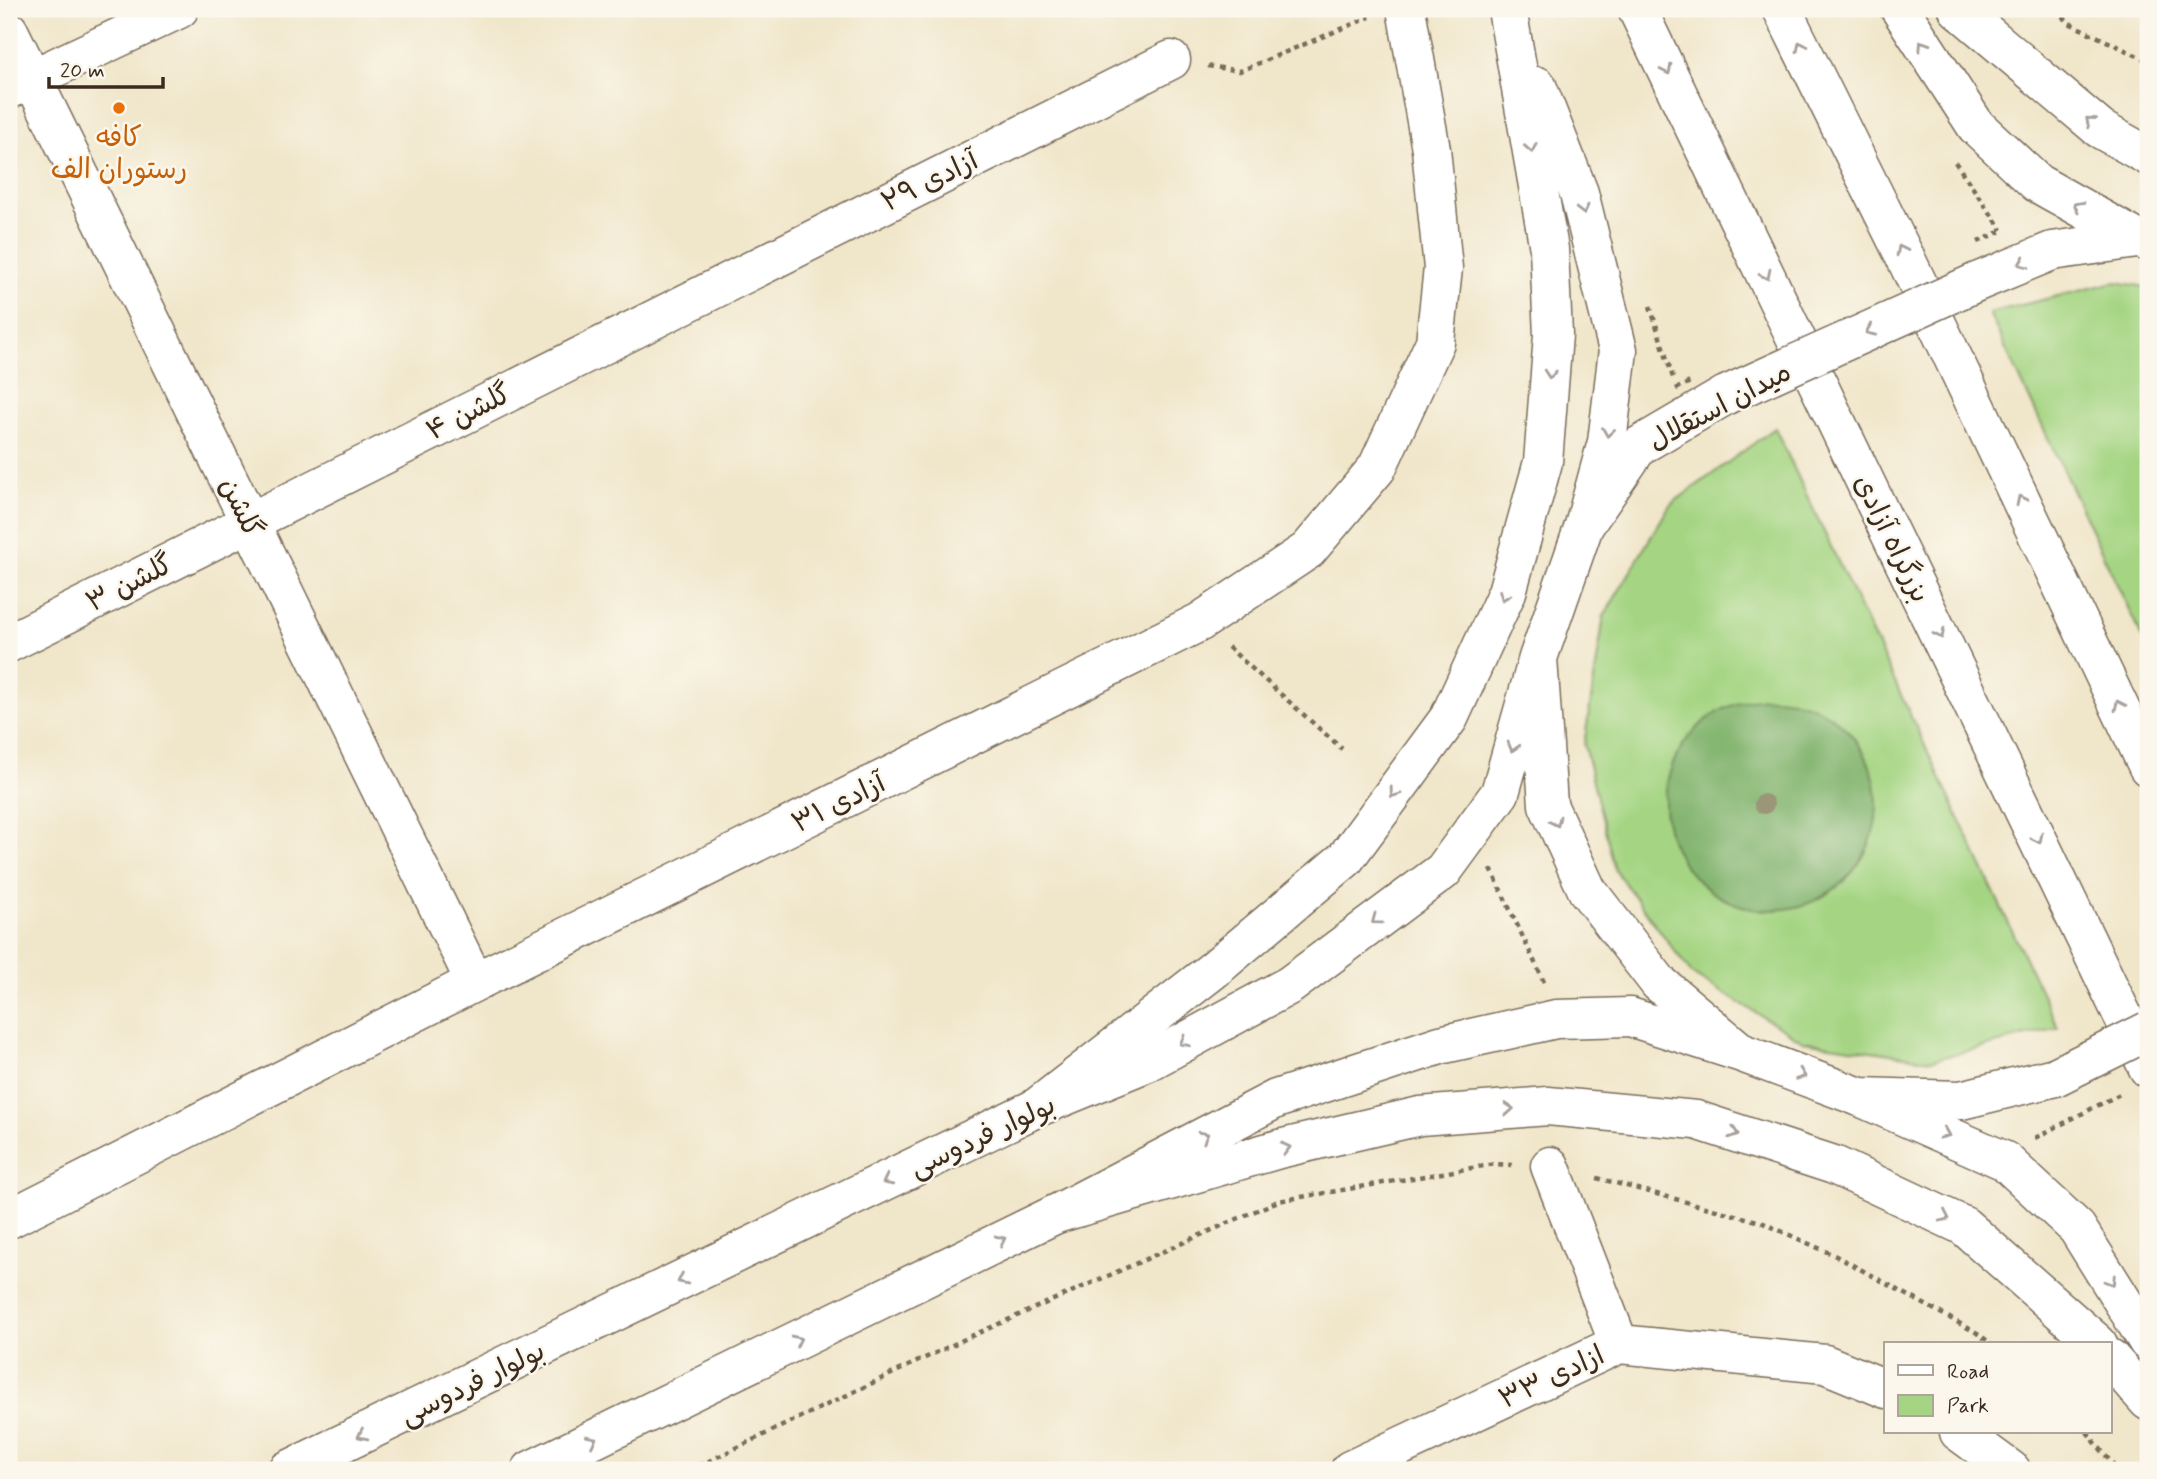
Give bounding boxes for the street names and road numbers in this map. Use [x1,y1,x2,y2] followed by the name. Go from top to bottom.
[876,142,986,222] street label: آزادی ۲۹
[1642,354,1798,460] street label: میدان استقلال
[420,376,518,450] street label: گلشن ۴
[1844,469,1938,609] street label: بزرگراه آزادی
[209,472,270,544] street label: گلشن
[80,547,180,622] street label: گلشن ۳
[786,765,893,843] street label: آزادی ۳۱
[904,1087,1062,1187] street label: بولوار فردوسی
[394,1333,552,1435] street label: بولوار فردوسی
[1493,1338,1611,1419] street label: ازادی ۳۳

